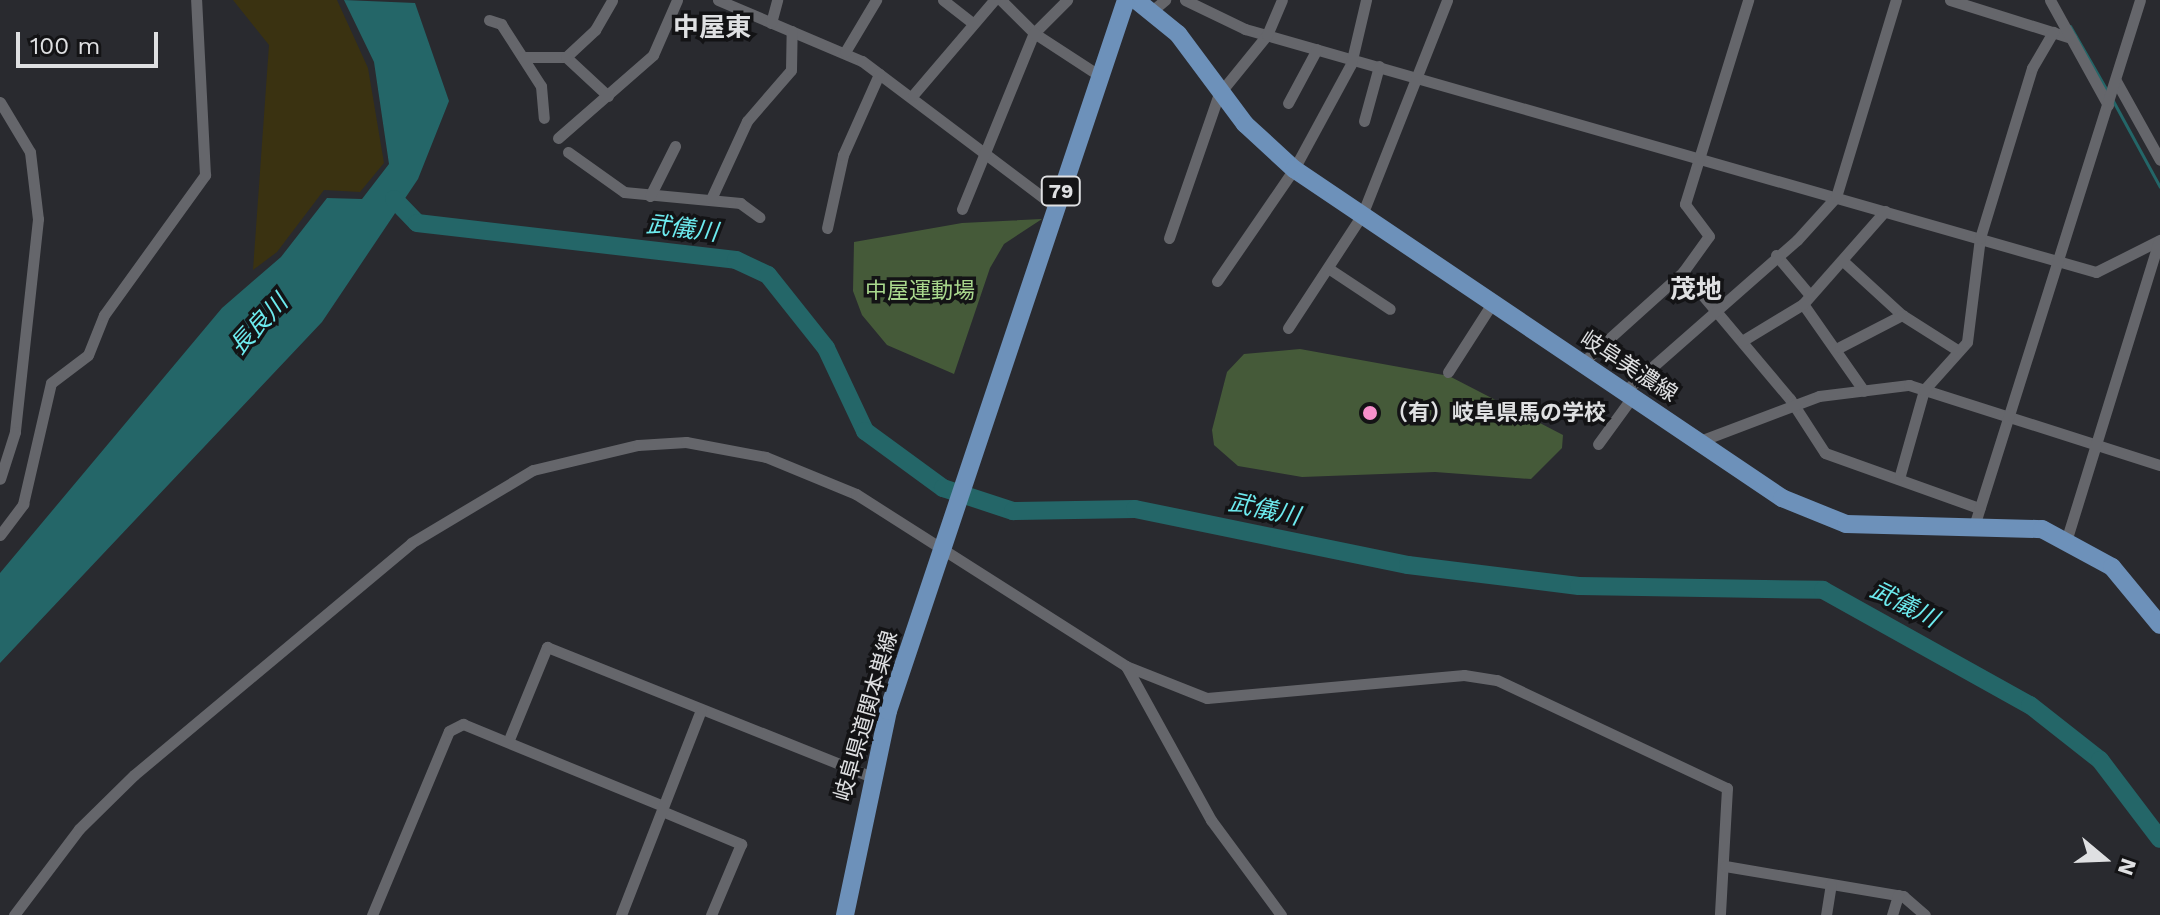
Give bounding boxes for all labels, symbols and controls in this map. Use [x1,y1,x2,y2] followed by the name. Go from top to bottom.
[673,12,751,44] district label: 中屋東
[20,16,162,66] scale bar
[30,32,100,60] text: 100 m
[1039,175,1083,207] road number: 79
[645,210,719,248] water label: 武儀川
[1670,274,1722,306] district label: 茂地
[865,278,975,304] park label: 中屋運動場
[224,289,294,361] water label: 長良川
[1576,325,1682,407] street label: 岐阜美濃線
[1386,400,1606,426] place label: （有）岐阜県馬の学校
[1361,404,1379,422] marker: （有）岐阜県馬の学校
[1226,488,1302,532] water label: 武儀川
[1865,576,1943,634] water label: 武儀川
[829,628,903,804] street label: 岐阜県道関本巣線
[2064,819,2144,899] north arrow
[2113,855,2142,879] text: N

